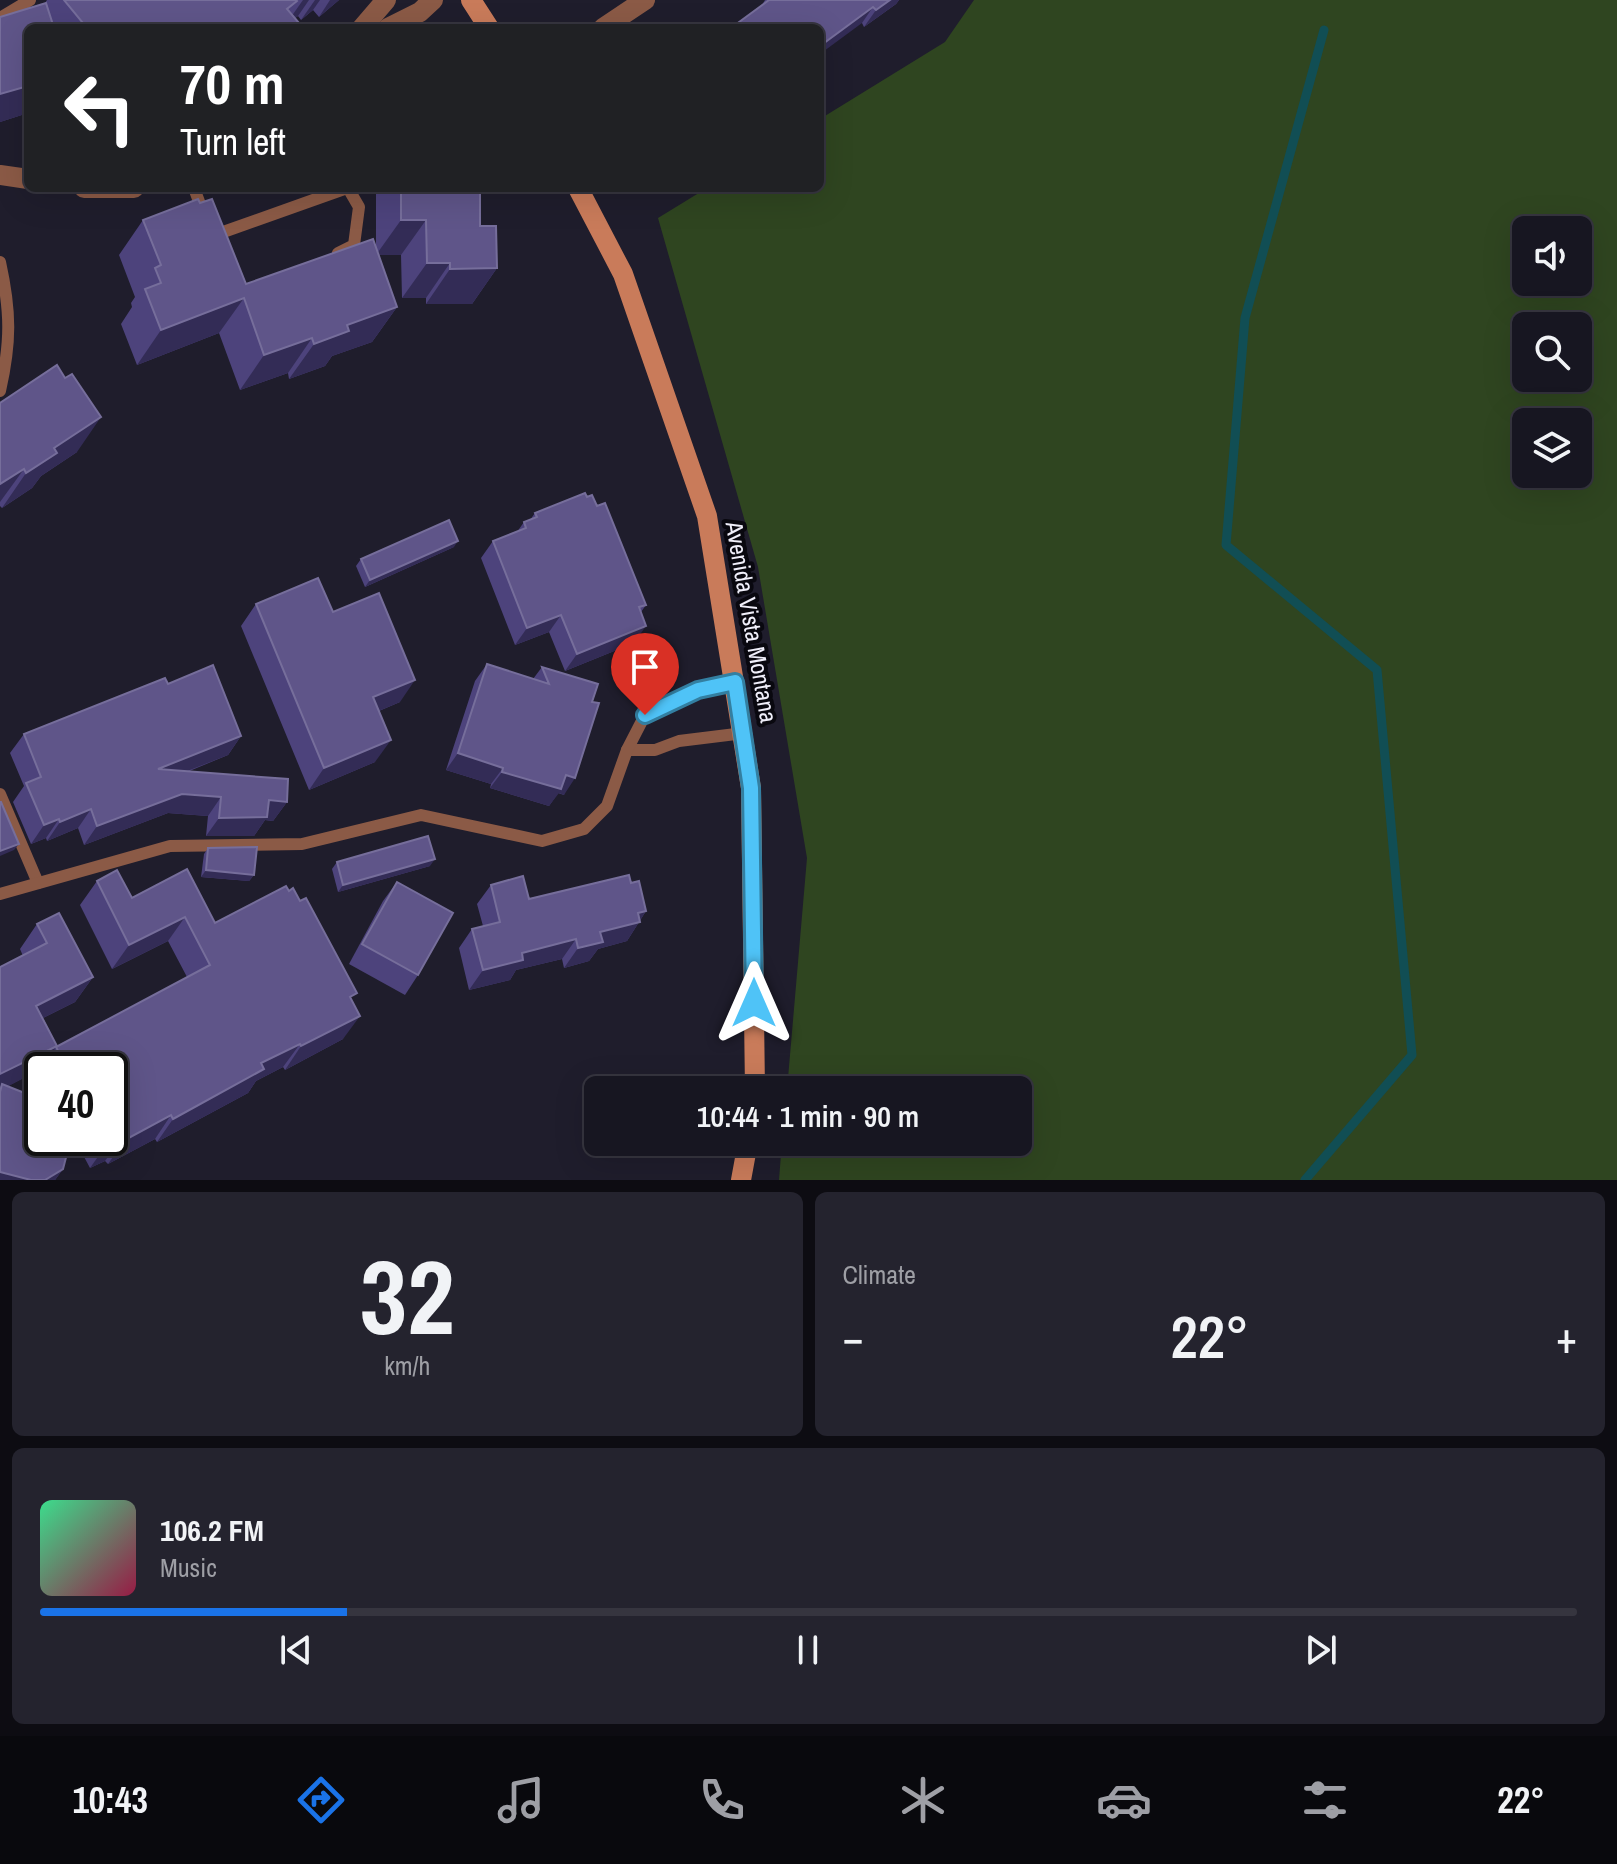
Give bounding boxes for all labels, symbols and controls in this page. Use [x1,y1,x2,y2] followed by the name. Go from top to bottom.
[180,46,285,121] text: 70 m
[48,56,152,160] icon: left
[180,118,286,166] text: Turn left
[1512,216,1592,488] map controls
[1512,216,1592,296] button: sound
[1512,312,1592,392] button: search
[1512,408,1592,488] button: layers
[718,518,785,725] street label: Avenida Vista Montana
[611,633,679,715] pin
[623,645,667,689] icon: arrive
[712,961,796,1045] position arrow
[24,1052,128,1156] speed limit sign: 40
[697,1096,919,1136] text: 10:44 · 1 min · 90 m
[360,1226,455,1366] text: 32
[843,1257,916,1292] text: Climate
[1170,1296,1249,1377] text: 22°
[843,1307,864,1367] text: −
[1556,1307,1577,1367] text: +
[384,1348,430,1383] text: km/h
[160,1510,264,1550] text: 106.2 FM
[160,1550,217,1585] text: Music
[274,1628,318,1672] icon: previous
[786,1628,830,1672] icon: pause
[1299,1628,1343,1672] icon: next
[293,1772,349,1828] icon: directions
[493,1772,549,1828] icon: music
[694,1772,750,1828] icon: phone
[895,1772,951,1828] icon: climate
[1096,1772,1152,1828] icon: car
[1297,1772,1353,1828] icon: filters
[72,1776,148,1824] text: 10:43
[1497,1776,1545,1824] text: 22°

